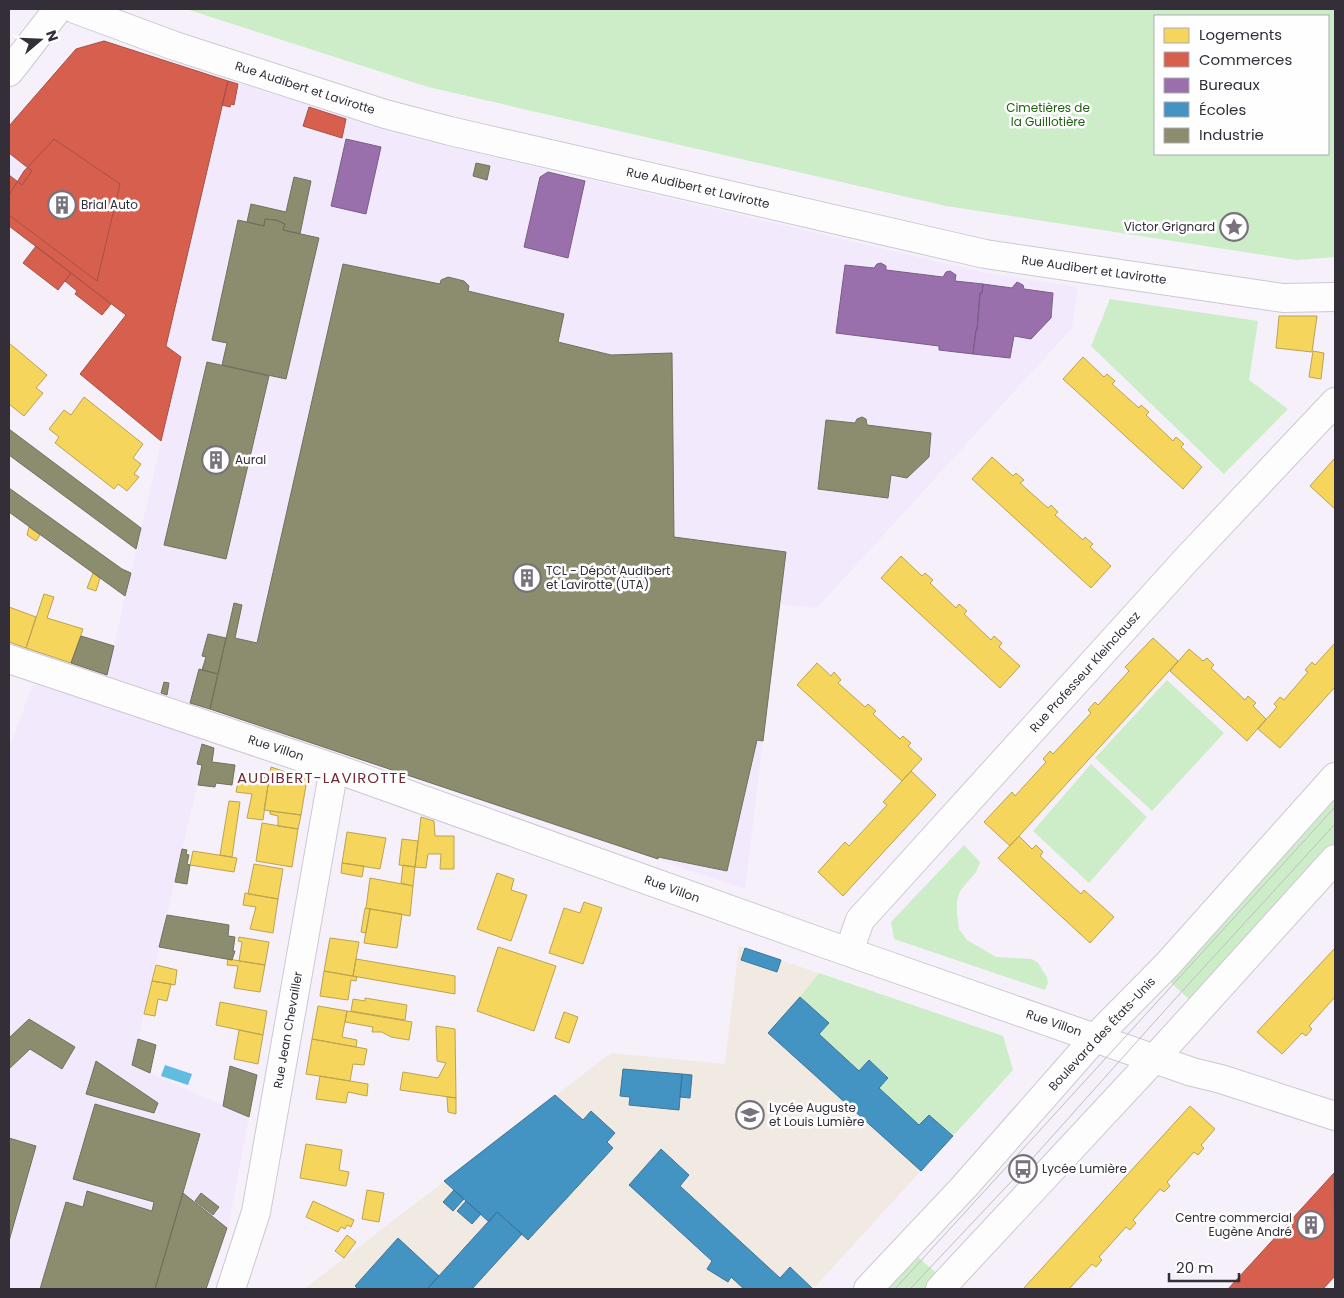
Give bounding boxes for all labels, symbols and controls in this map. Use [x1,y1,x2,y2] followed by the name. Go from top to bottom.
[15,15,65,65] north arrow
[1154,15,1329,155] legend
[1199,24,1282,45] text: Logements
[41,28,63,44] text: N
[1199,49,1292,70] text: Commerces
[233,57,377,118] street label: Rue Audibert et Lavirotte
[1199,74,1260,95] text: Bureaux
[1006,99,1090,130] park label: Cimetières de la Guillotière
[1199,99,1246,120] text: Écoles
[1199,124,1264,145] text: Industrie
[625,163,771,212] street label: Rue Audibert et Lavirotte
[47,190,77,220] building icon: Brial Auto
[81,196,138,213] place label: Brial Auto
[1219,212,1249,242] place icon: Victor Grignard
[1124,218,1215,235] place label: Victor Grignard
[1020,251,1168,288] street label: Rue Audibert et Lavirotte
[201,445,231,475] building icon: Aural
[235,451,266,468] place label: Aural
[546,562,670,593] place label: TCL - Dépôt Audibert et Lavirotte (UTA)
[512,563,542,593] building icon: TCL - Dépôt Audibert et Lavirotte (UTA)
[1026,607,1144,736] street label: Rue Professeur Kleinclausz
[246,730,306,765] street label: Rue Villon
[237,767,407,788] district label: AUDIBERT-LAVIROTTE
[642,871,702,906] street label: Rue Villon
[269,970,306,1090] street label: Rue Jean Chevailler
[1044,973,1159,1094] street label: Boulevard des États-Unis
[1024,1005,1084,1040] street label: Rue Villon
[769,1099,865,1130] place label: Lycée Auguste et Louis Lumière
[735,1100,765,1130] school or university icon: Lycée Auguste et Louis Lumière
[1008,1154,1038,1184] bus stop icon: Lycée Lumière
[1042,1160,1127,1177] place label: Lycée Lumière
[1175,1209,1292,1240] place label: Centre commercial Eugène André
[1296,1210,1326,1240] building icon: Centre commercial Eugène André
[1169,1250,1239,1282] scale bar
[1176,1257,1214,1278] text: 20 m

